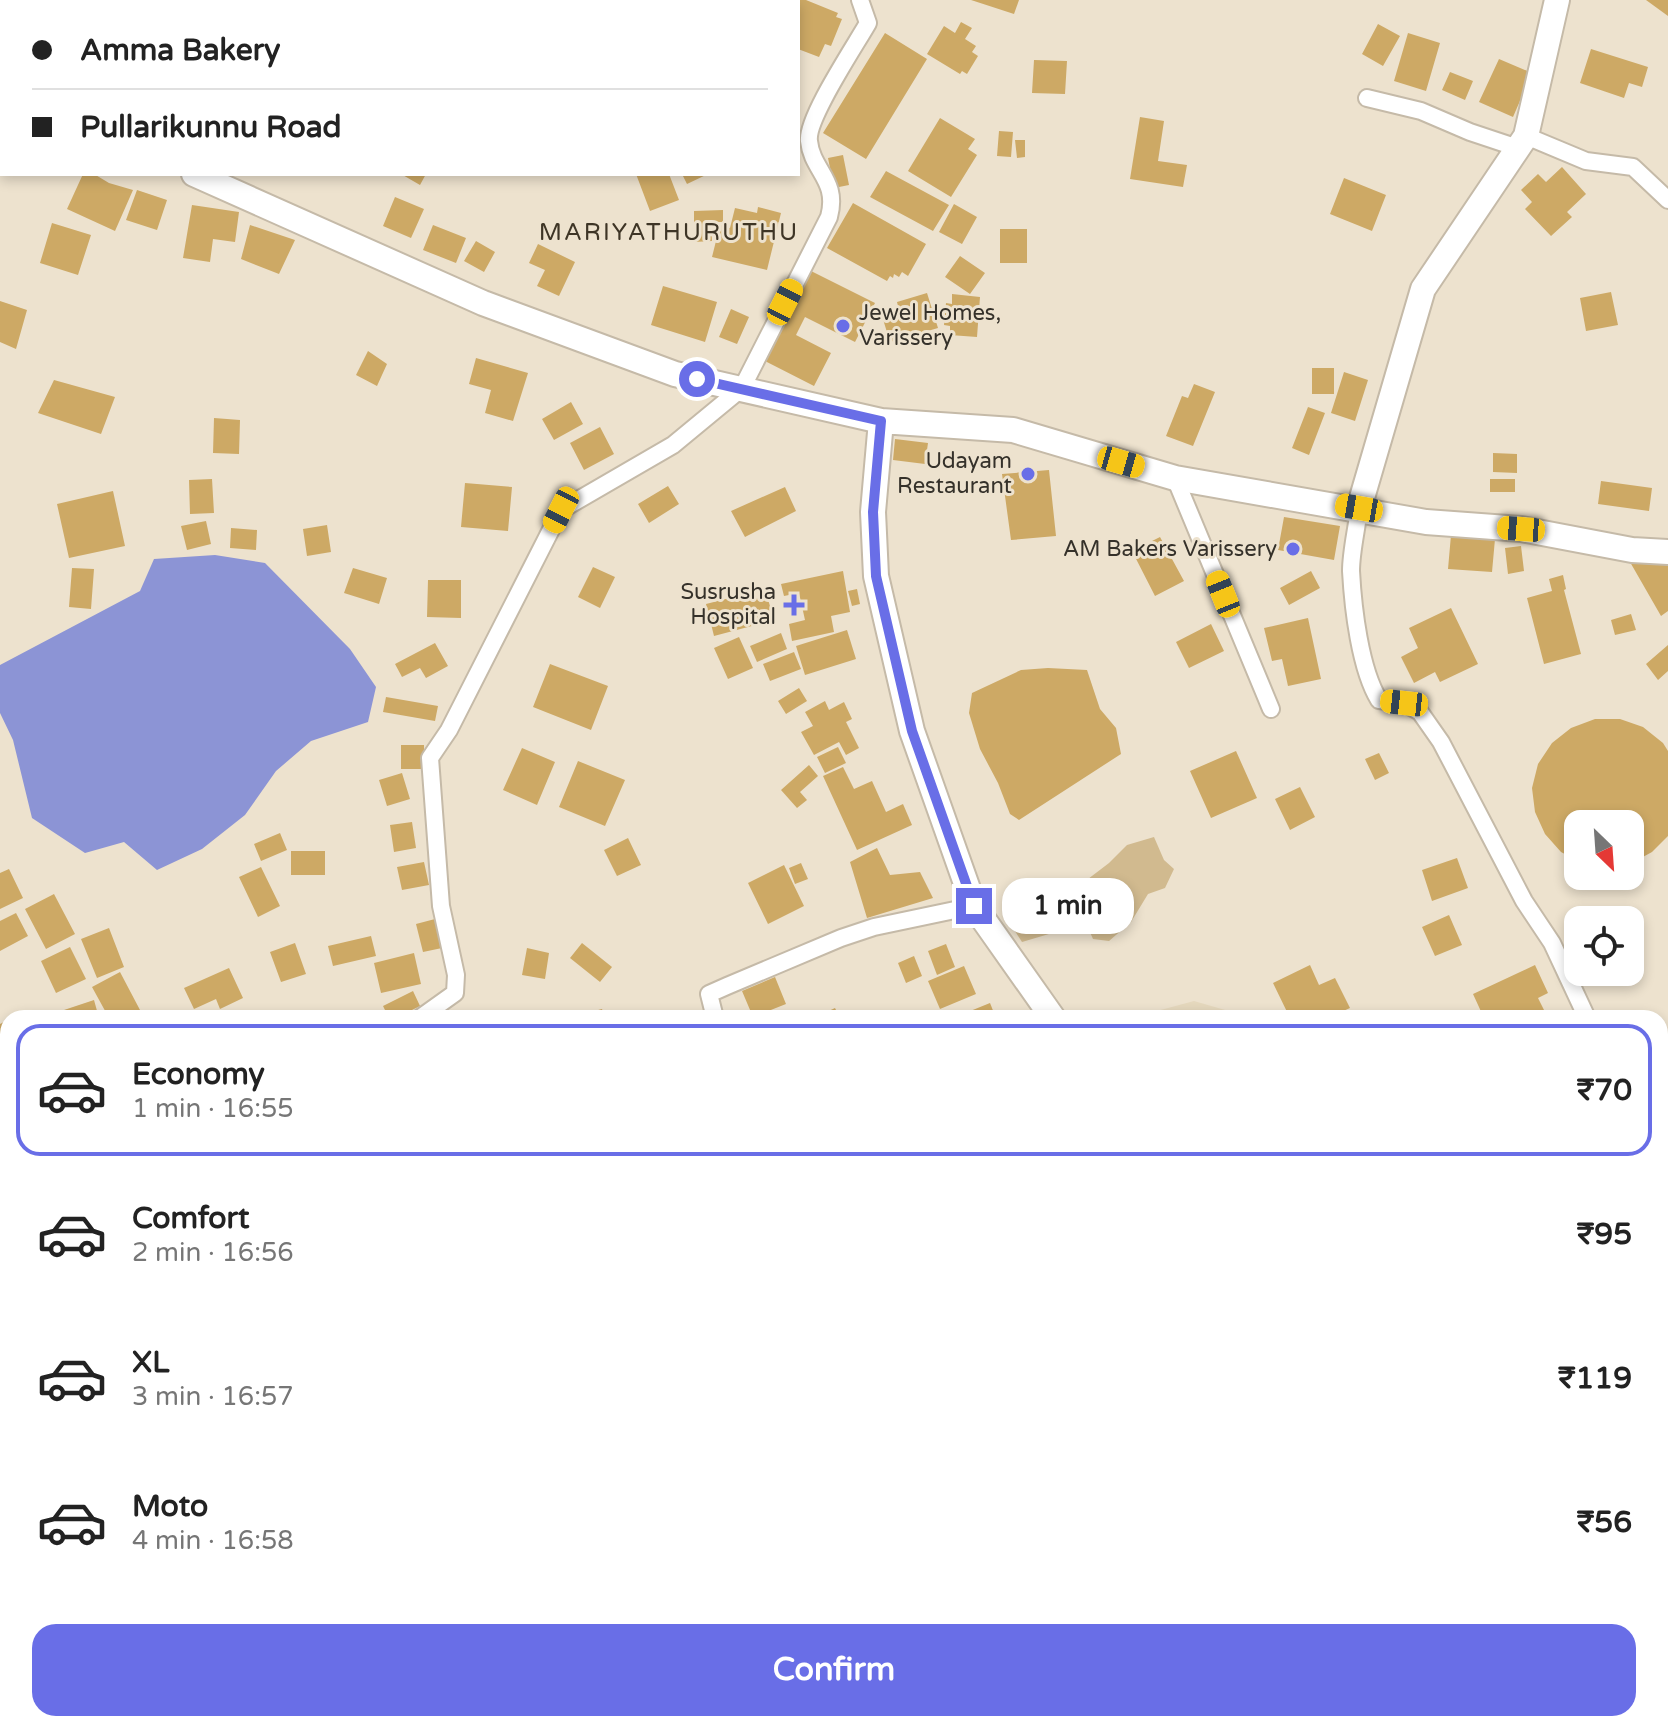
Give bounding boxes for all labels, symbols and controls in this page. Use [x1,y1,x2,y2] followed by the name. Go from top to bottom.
[80,32,280,69] text: Amma Bakery
[80,109,341,146] text: Pullarikunnu Road
[539,218,799,247] district label: MARIYATHURUTHU
[763,275,807,329] car
[859,300,1001,351] place label: Jewel Homes, Varissery
[834,317,852,335] marker: Jewel Homes, Varissery
[679,361,715,397] route start
[1095,444,1147,480] car
[897,448,1012,499] place label: Udayam Restaurant
[1019,465,1037,483] marker: Udayam Restaurant
[539,483,583,537] car
[1333,492,1385,524] car
[1496,515,1546,543] car
[1063,536,1277,562] place label: AM Bakers Varissery
[1284,540,1302,558] marker: AM Bakers Varissery
[1203,567,1243,621] car
[681,579,776,630] place label: Susrusha Hospital
[783,594,805,616] marker: Susrusha Hospital
[1379,689,1429,717] car
[1564,810,1644,890] north arrow
[1564,810,1644,986] map controls
[1002,878,1134,934] callout: 1 min
[956,888,992,924] route end
[1033,890,1103,921] text: 1 min
[1564,906,1644,986] button: locate
[36,1054,108,1126] icon: car
[132,1056,265,1093] text: Economy
[1577,1072,1632,1109] text: ₹70
[132,1093,294,1124] text: 1 min · 16:55
[36,1198,108,1270] icon: car
[132,1200,250,1237] text: Comfort
[1577,1216,1632,1253] text: ₹95
[132,1237,294,1268] text: 2 min · 16:56
[36,1342,108,1414] icon: car
[132,1344,169,1381] text: XL
[1558,1360,1632,1397] text: ₹119
[132,1381,294,1412] text: 3 min · 16:57
[36,1486,108,1558] icon: car
[132,1488,208,1525] text: Moto
[1577,1504,1632,1541] text: ₹56
[132,1525,294,1556] text: 4 min · 16:58
[32,1624,1636,1716] button: Confirm

